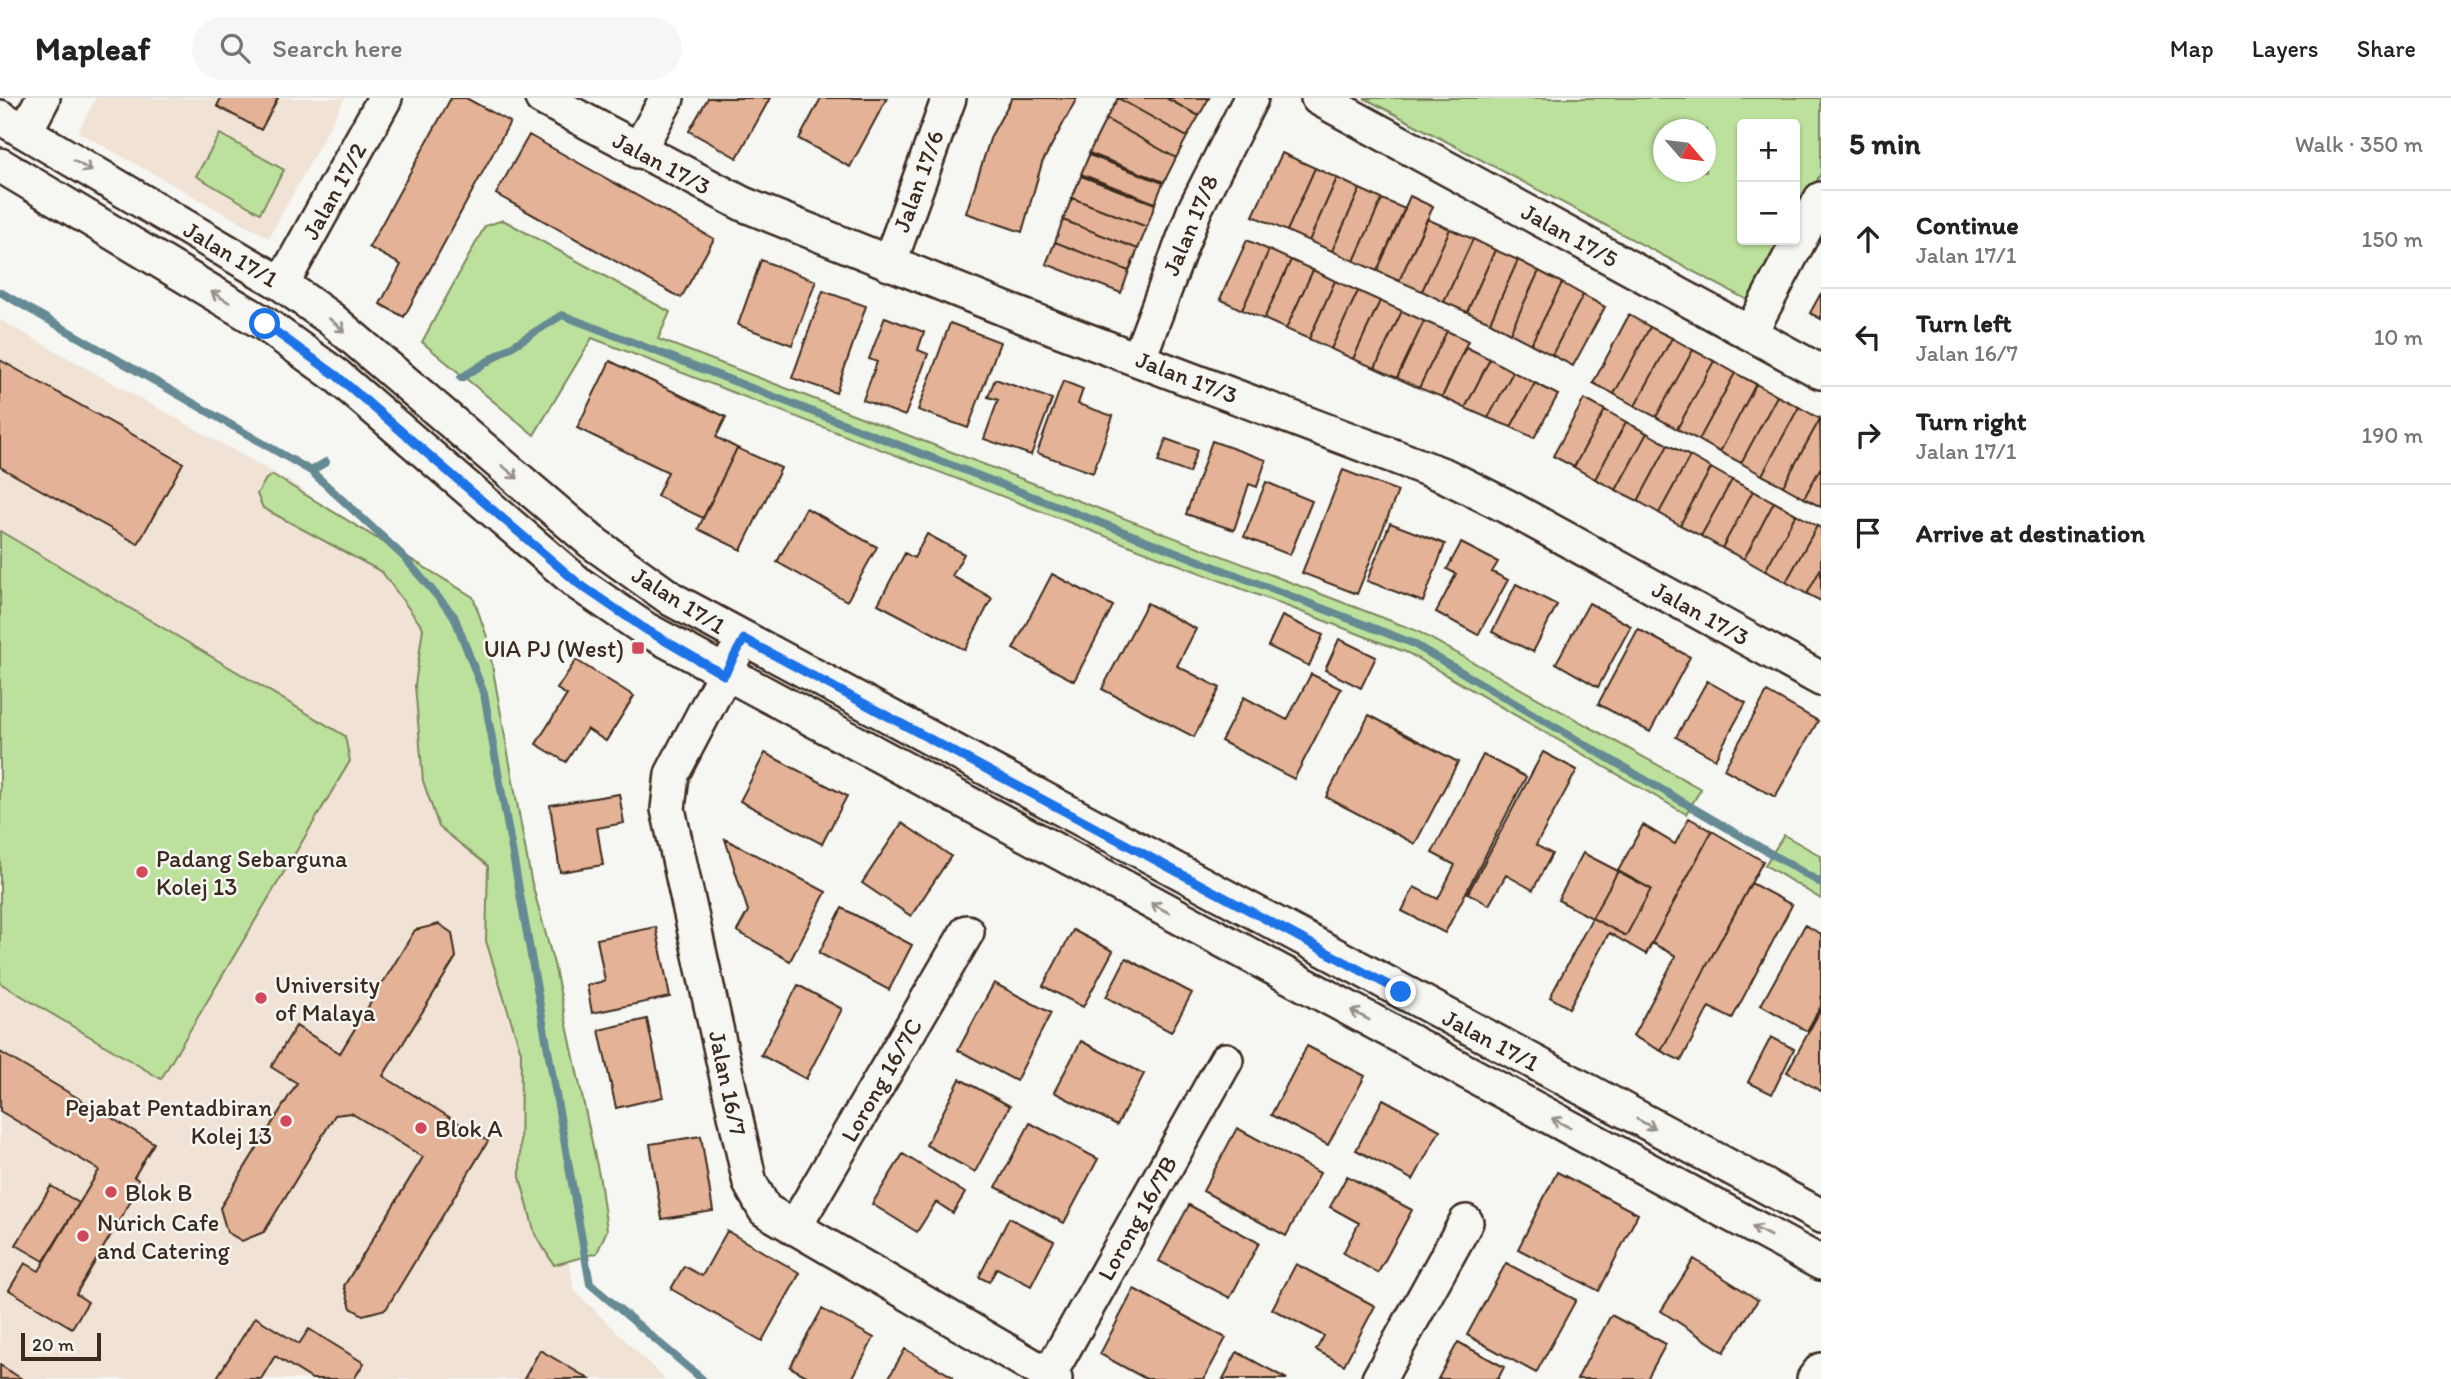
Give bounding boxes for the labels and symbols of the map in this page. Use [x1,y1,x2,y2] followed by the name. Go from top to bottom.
[1653,119,1716,182] north arrow
[608,125,716,201] street label: Jalan 17/3
[886,126,950,236] street label: Jalan 17/6
[296,137,373,245] street label: Jalan 17/2
[73,160,93,174] one-way arrow
[1156,170,1224,280] street label: Jalan 17/8
[1517,197,1623,273] street label: Jalan 17/5
[179,215,283,293] street label: Jalan 17/1
[210,290,230,304] one-way arrow
[249,308,280,339] route start
[328,317,346,333] one-way arrow
[1132,344,1242,410] street label: Jalan 17/3
[501,465,519,480] one-way arrow
[627,560,731,640] street label: Jalan 17/1
[1647,574,1755,652] street label: Jalan 17/3
[484,634,624,663] place label: UIA PJ (West)
[630,640,646,656] marker: UIA PJ (West)
[156,844,348,901] place label: Padang Sebarguna Kolej 13
[134,864,150,880] marker: Padang Sebarguna Kolej 13
[1150,901,1171,914] one-way arrow
[275,970,380,1027] place label: University of Malaya
[1385,976,1416,1007] route end
[253,990,269,1006] marker: University of Malaya
[1438,1003,1544,1077] street label: Jalan 17/1
[1351,1008,1371,1022] one-way arrow
[834,1013,928,1147] street label: Lorong 16/7C
[703,1028,753,1138] street label: Jalan 16/7
[65,1093,272,1150] place label: Pejabat Pentadbiran Kolej 13
[278,1113,294,1129] marker: Pejabat Pentadbiran Kolej 13
[435,1114,503,1143] place label: Blok A
[1551,1116,1572,1129] one-way arrow
[1635,1117,1656,1131] one-way arrow
[413,1120,429,1136] marker: Blok A
[1091,1151,1183,1285] street label: Lorong 16/7B
[125,1178,192,1207] place label: Blok B
[103,1184,119,1200] marker: Blok B
[97,1208,231,1265] place label: Nurich Cafe and Catering
[1751,1224,1772,1237] one-way arrow
[75,1228,91,1244] marker: Nurich Cafe and Catering
[21,1330,102,1362] scale bar

